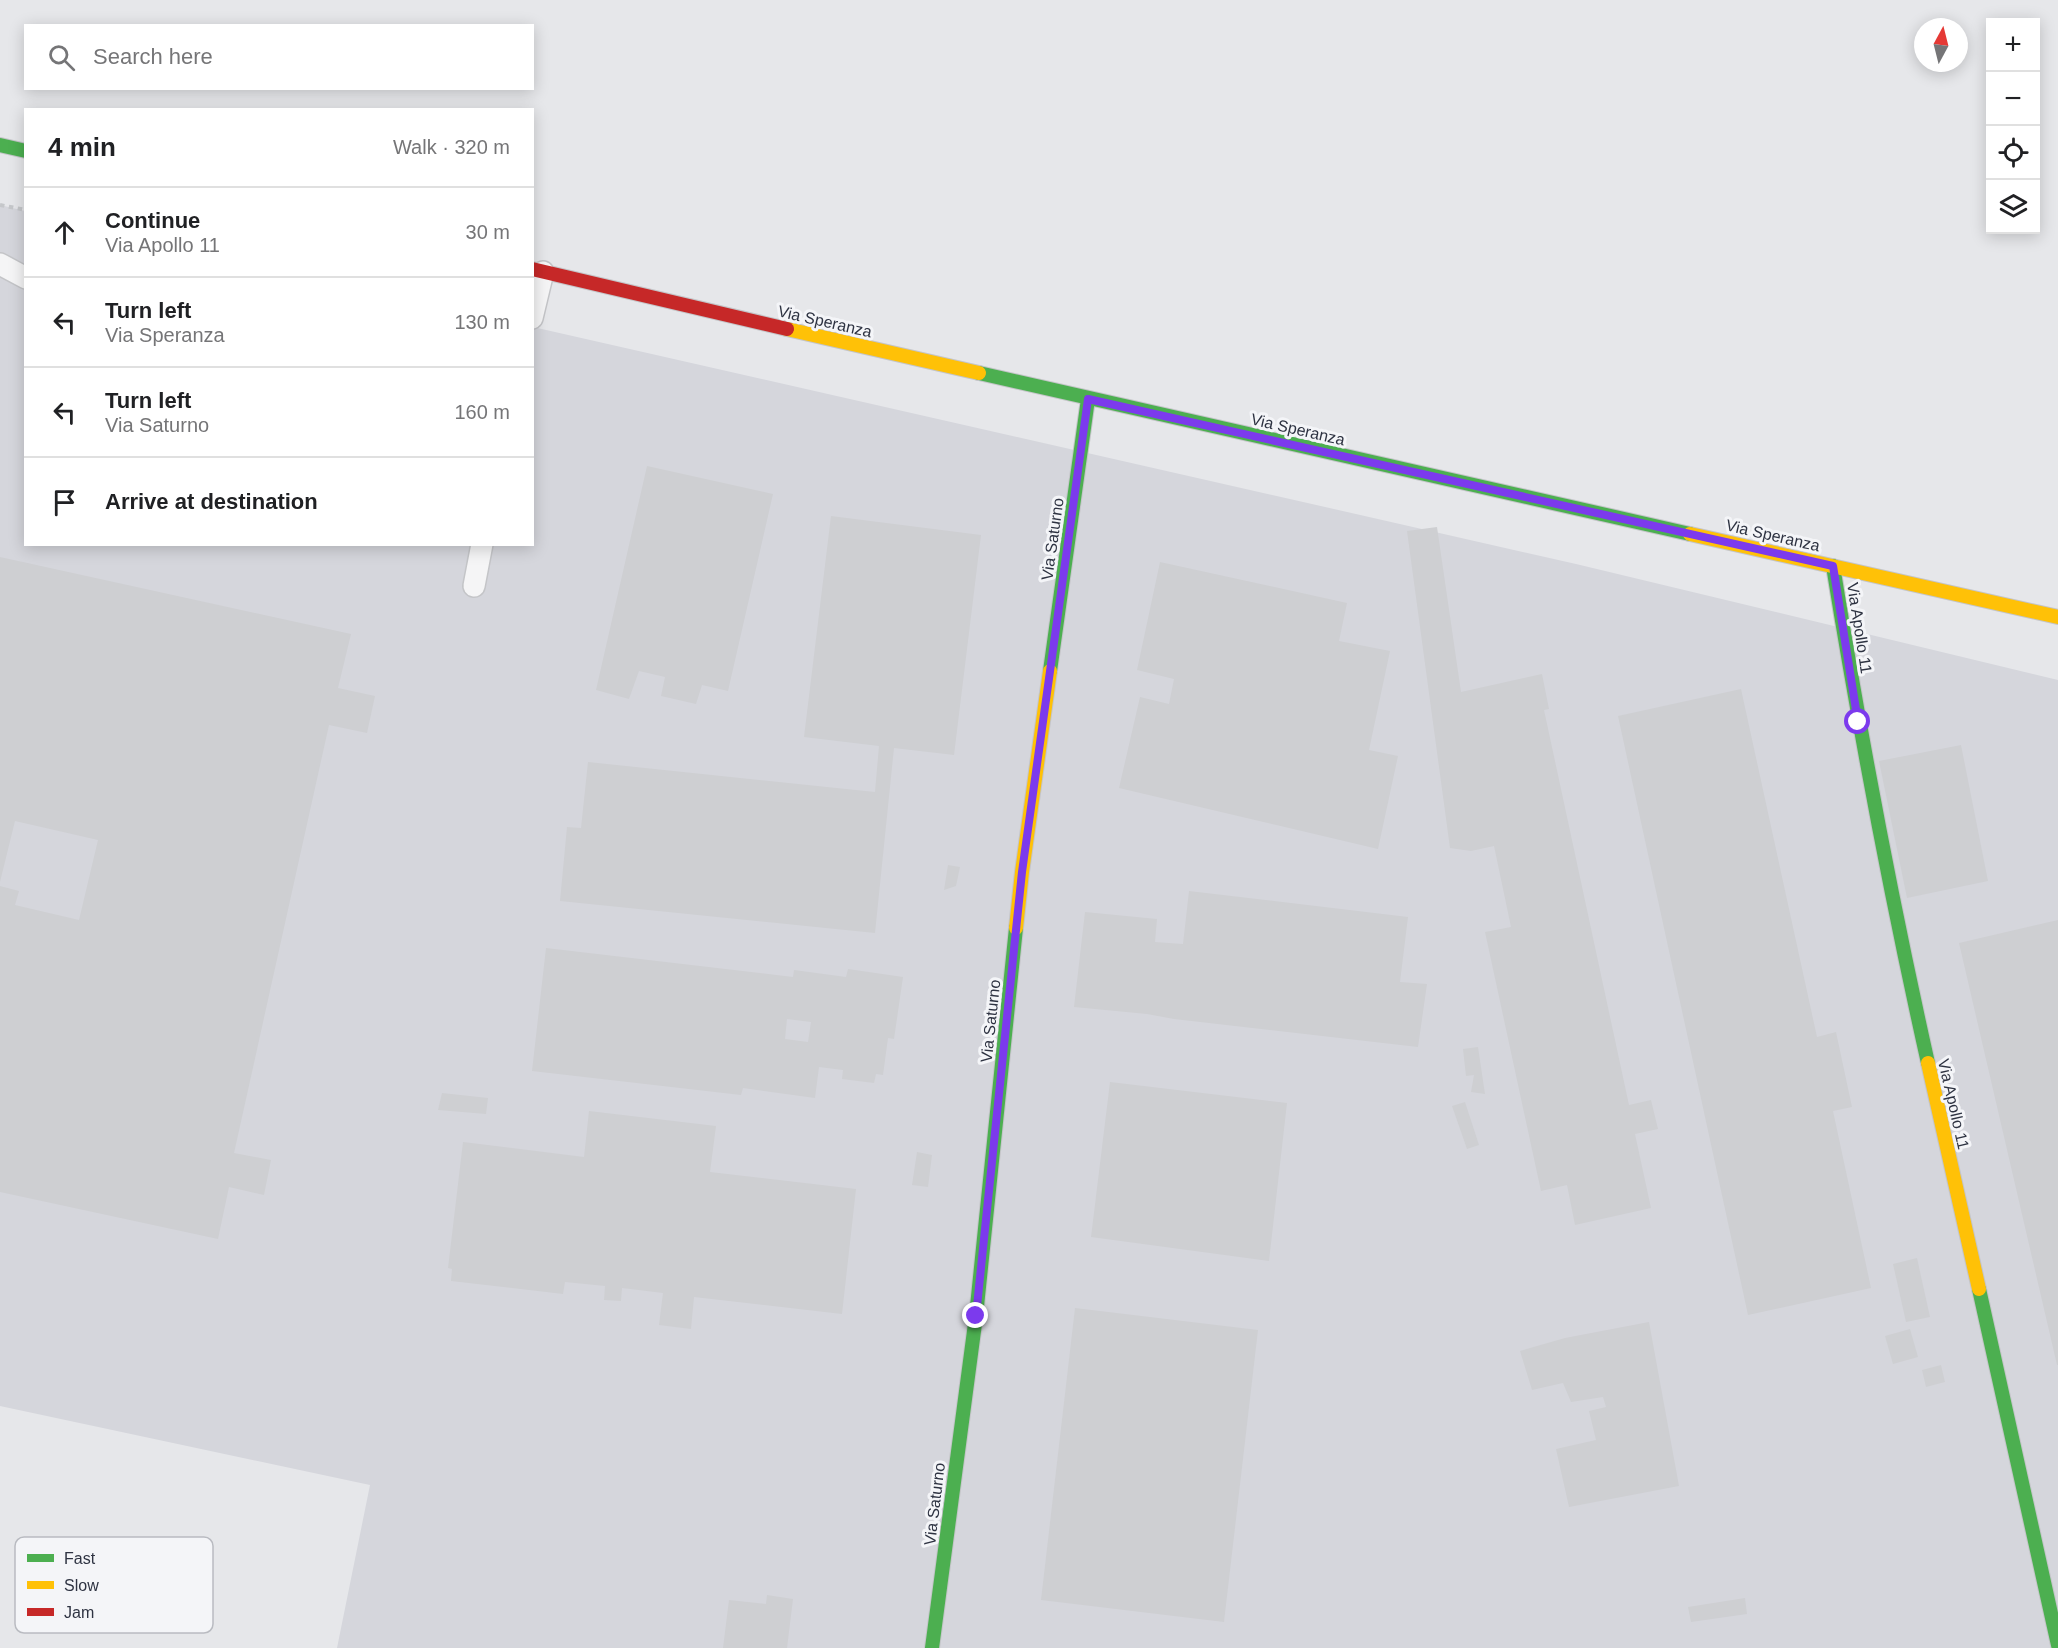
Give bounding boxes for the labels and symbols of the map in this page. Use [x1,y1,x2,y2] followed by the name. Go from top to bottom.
[1914,18,1968,72] north arrow
[776,302,874,341] street label: Via Speranza
[1249,410,1347,449] street label: Via Speranza
[1038,497,1067,582] street label: Via Saturno
[1724,516,1822,555] street label: Via Speranza
[1844,581,1875,675] street label: Via Apollo 11
[1844,708,1870,734] route start
[978,979,1003,1063] street label: Via Saturno
[1935,1057,1972,1151] street label: Via Apollo 11
[962,1302,988,1328] route end
[921,1462,948,1546] street label: Via Saturno
[15,1537,213,1633] legend
[64,1550,96,1567] text: Fast
[64,1577,99,1594] text: Slow
[64,1604,94,1621] text: Jam

